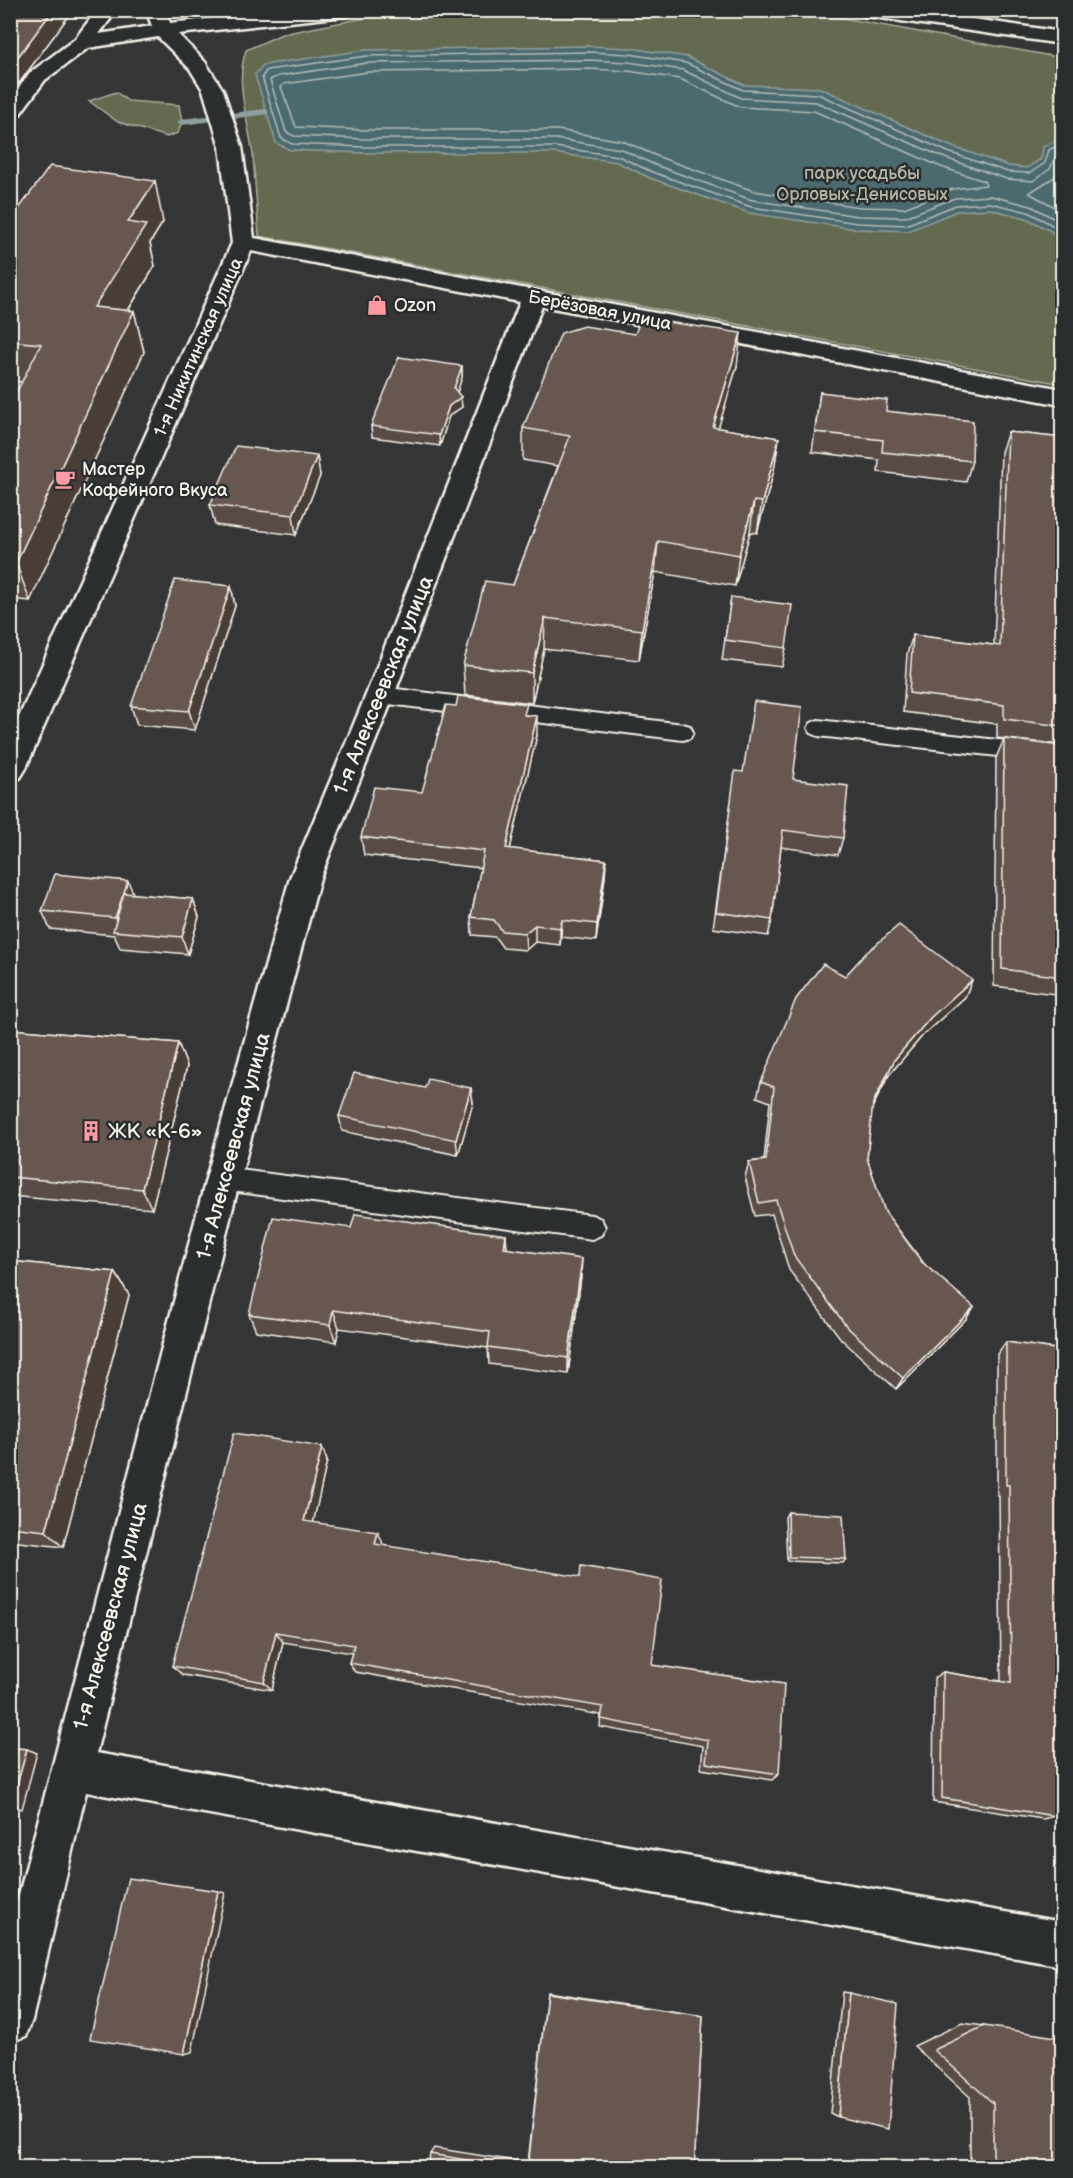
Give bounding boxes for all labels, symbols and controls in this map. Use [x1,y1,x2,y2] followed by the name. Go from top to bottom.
[776,163,948,205] park label: парк усадьбы Орловых-Денисовых
[150,254,248,440] street label: 1-я Никитинская улица
[527,286,674,335] street label: Берёзовая улица
[365,293,389,317] shop icon: Ozon
[394,295,436,316] place label: Ozon
[82,459,228,501] place label: Мастер Кофейного Вкуса
[53,467,77,491] cafe icon: Мастер Кофейного Вкуса
[328,572,439,798] street label: 1-я Алексеевская улица
[191,1029,276,1262] street label: 1-я Алексеевская улица
[79,1119,103,1143] building icon: ЖК «К-6»
[108,1119,202,1144] place label: ЖК «К-6»
[68,1499,153,1732] street label: 1-я Алексеевская улица

